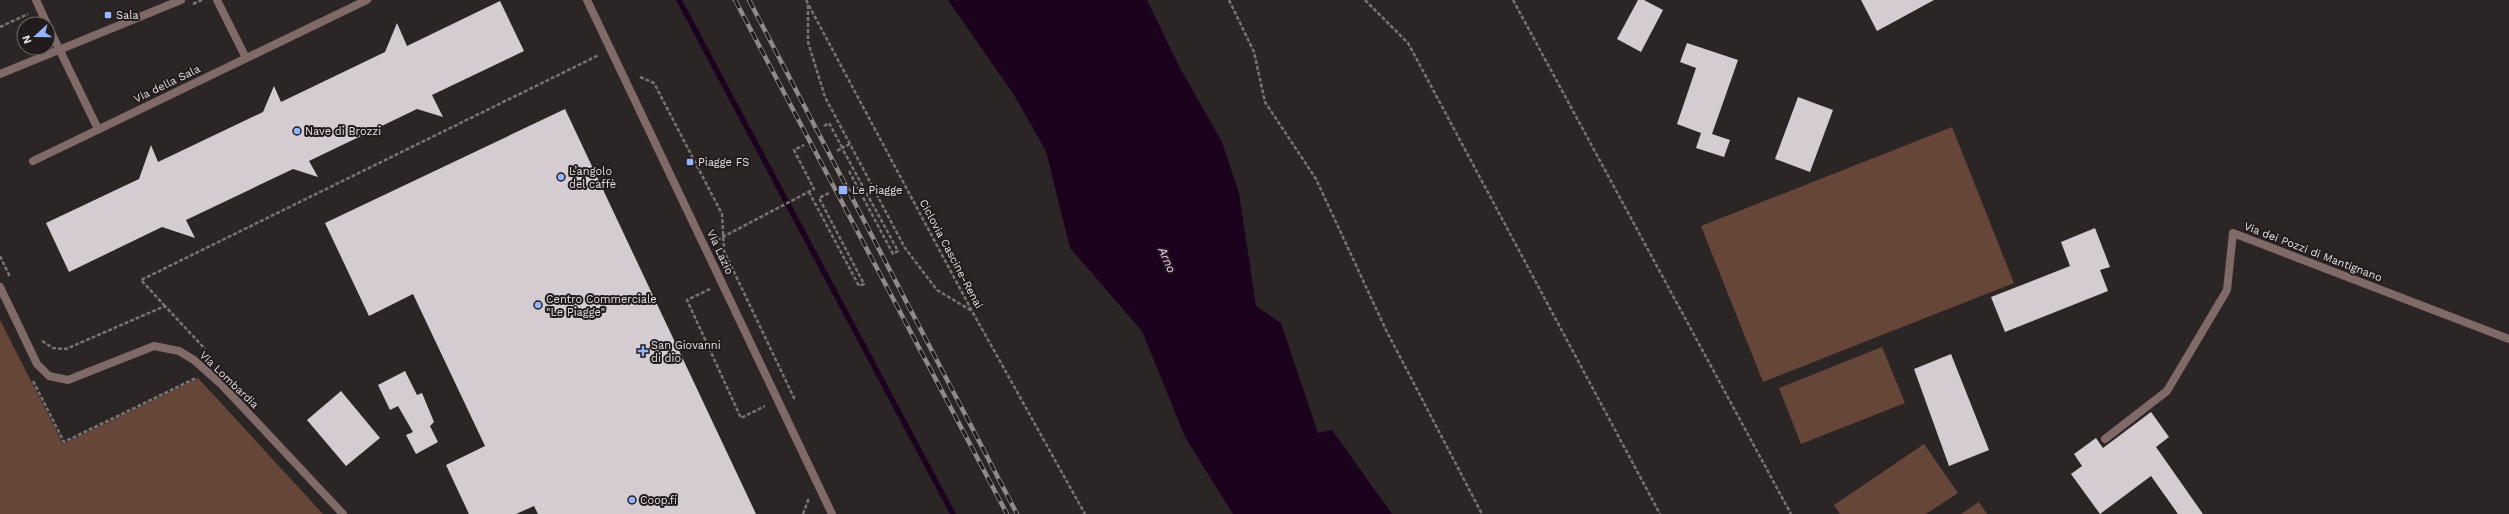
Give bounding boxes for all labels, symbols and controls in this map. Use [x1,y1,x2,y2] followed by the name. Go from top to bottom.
[116,9,139,22] place label: Sala
[103,10,113,20] marker: Sala
[16,16,56,56] north arrow
[20,33,35,46] text: N
[132,62,202,106] street label: Via della Sala
[305,125,381,138] place label: Nave di Brozzi
[292,126,302,136] marker: Nave di Brozzi
[698,156,749,169] place label: Piagge FS
[685,157,695,167] marker: Piagge FS
[569,165,616,191] place label: L’angolo del caffè
[556,172,566,182] marker: L’angolo del caffè
[837,184,849,196] marker: Le Piagge
[852,184,902,197] place label: Le Piagge
[917,197,985,311] street label: Ciclovia Cascine-Renai
[2242,220,2384,284] street label: Via dei Pozzi di Mantignano
[704,228,736,276] street label: Via Lazio
[1155,244,1179,275] water label: Arno
[546,293,657,319] place label: Centro Commerciale "Le Piagge"
[533,300,543,310] marker: Centro Commerciale "Le Piagge"
[651,339,721,365] place label: San Giovanni di dio
[638,346,648,356] marker: San Giovanni di dio
[197,349,261,411] street label: Via Lombardia
[640,494,677,507] place label: Coop.fi
[627,495,637,505] marker: Coop.fi

